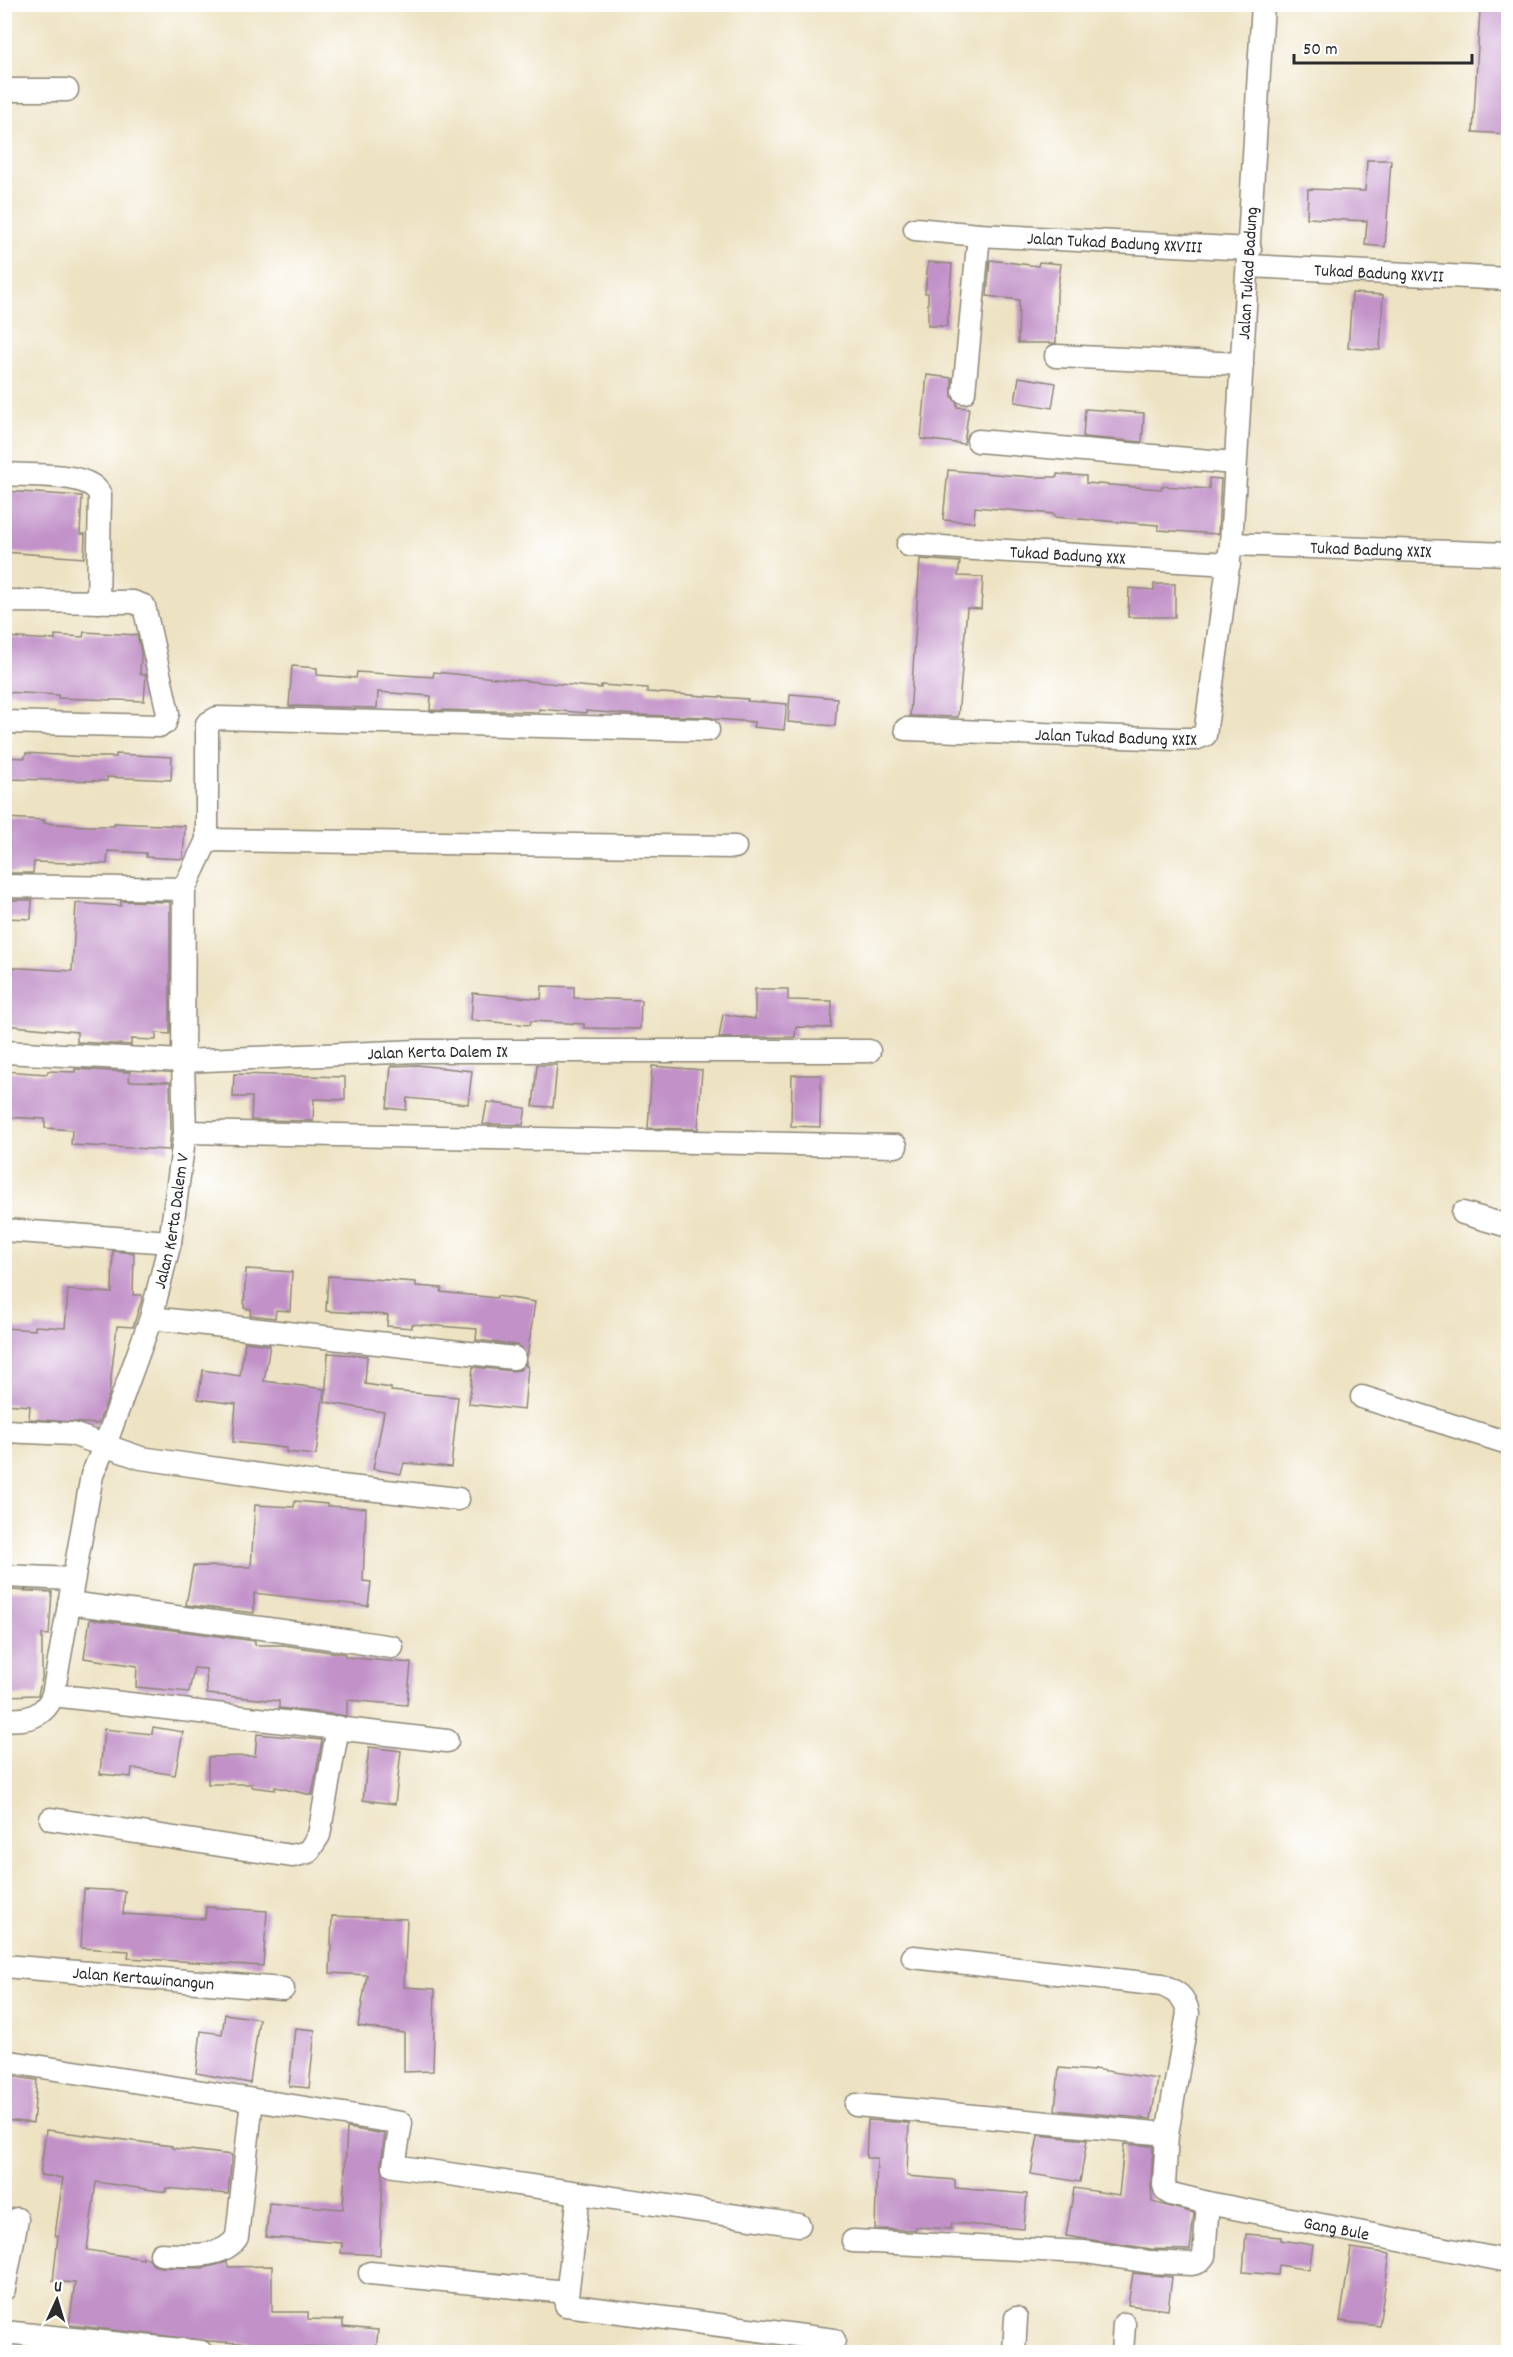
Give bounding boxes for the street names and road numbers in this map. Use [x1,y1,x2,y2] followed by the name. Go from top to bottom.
[1233,206,1266,340] street label: Jalan Tukad Badung
[1026,227,1203,262] street label: Jalan Tukad Badung XXVIII
[1313,259,1444,291] street label: Tukad Badung XXVII
[1310,537,1432,566] street label: Tukad Badung XXIX
[1009,541,1126,573] street label: Tukad Badung XXX
[1034,724,1197,754] street label: Jalan Tukad Badung XXIX
[367,1041,508,1068] street label: Jalan Kerta Dalem IX
[149,1151,197,1292] street label: Jalan Kerta Dalem V
[71,1962,215,1998] street label: Jalan Kertawinangun
[1301,2212,1371,2249] street label: Gang Bule

